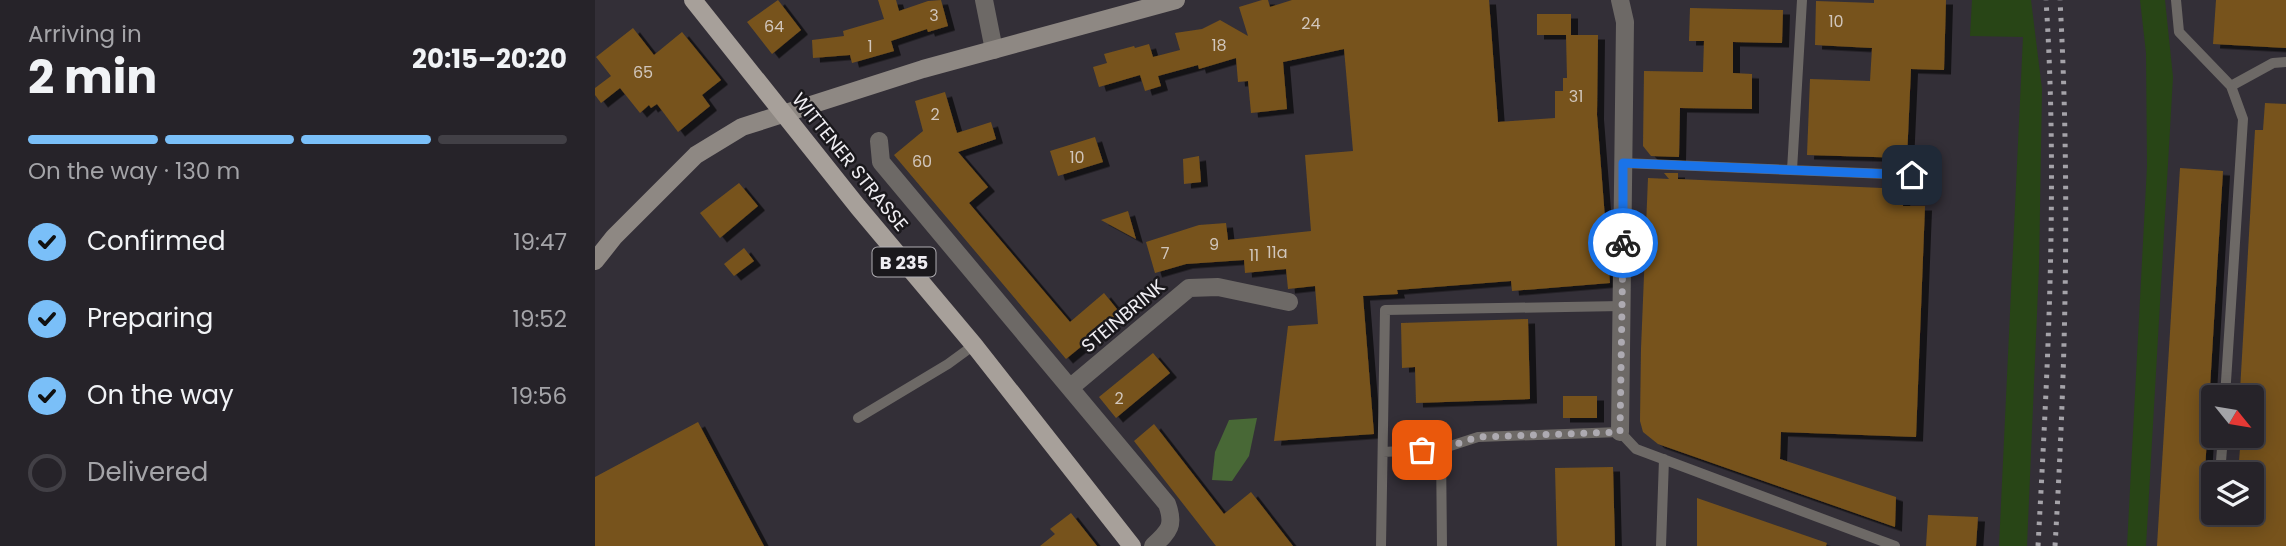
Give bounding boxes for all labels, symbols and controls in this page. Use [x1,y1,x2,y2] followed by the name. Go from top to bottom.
[929,4,939,27] house number: 3
[1828,10,1844,33] house number: 10
[1301,12,1321,35] house number: 24
[764,15,784,38] house number: 64
[28,18,142,50] text: Arriving in
[1211,34,1227,57] house number: 18
[867,35,873,58] house number: 1
[412,41,567,77] text: 20:15–20:20
[28,45,157,109] text: 2 min
[633,61,653,84] house number: 65
[1569,85,1583,108] house number: 31
[786,87,914,237] street label: WITTENER STRASSE
[930,103,940,126] house number: 2
[1882,145,1942,205] pin
[1069,146,1085,169] house number: 10
[912,150,932,173] house number: 60
[28,155,240,187] text: On the way · 130 m
[1893,156,1931,194] icon: home
[1588,208,1658,278] courier
[28,223,66,261] icon: check
[87,223,225,259] text: Confirmed
[1604,224,1642,262] icon: bike
[513,226,567,258] text: 19:47
[1209,233,1219,256] house number: 9
[1266,241,1288,264] house number: 11a
[1161,242,1170,265] house number: 7
[1249,244,1259,267] house number: 11
[873,248,935,276] road number: B 235
[1075,273,1171,359] street label: STEINBRINK
[28,300,66,338] icon: check
[87,300,213,336] text: Preparing
[513,303,567,335] text: 19:52
[28,377,66,415] icon: check
[87,377,234,413] text: On the way
[511,380,567,412] text: 19:56
[2201,385,2265,448] north arrow
[2201,385,2264,525] map controls
[1114,387,1124,410] house number: 2
[1392,420,1452,480] pin
[1403,431,1441,469] icon: bag
[87,454,208,490] text: Delivered
[2201,462,2264,525] button: layers

